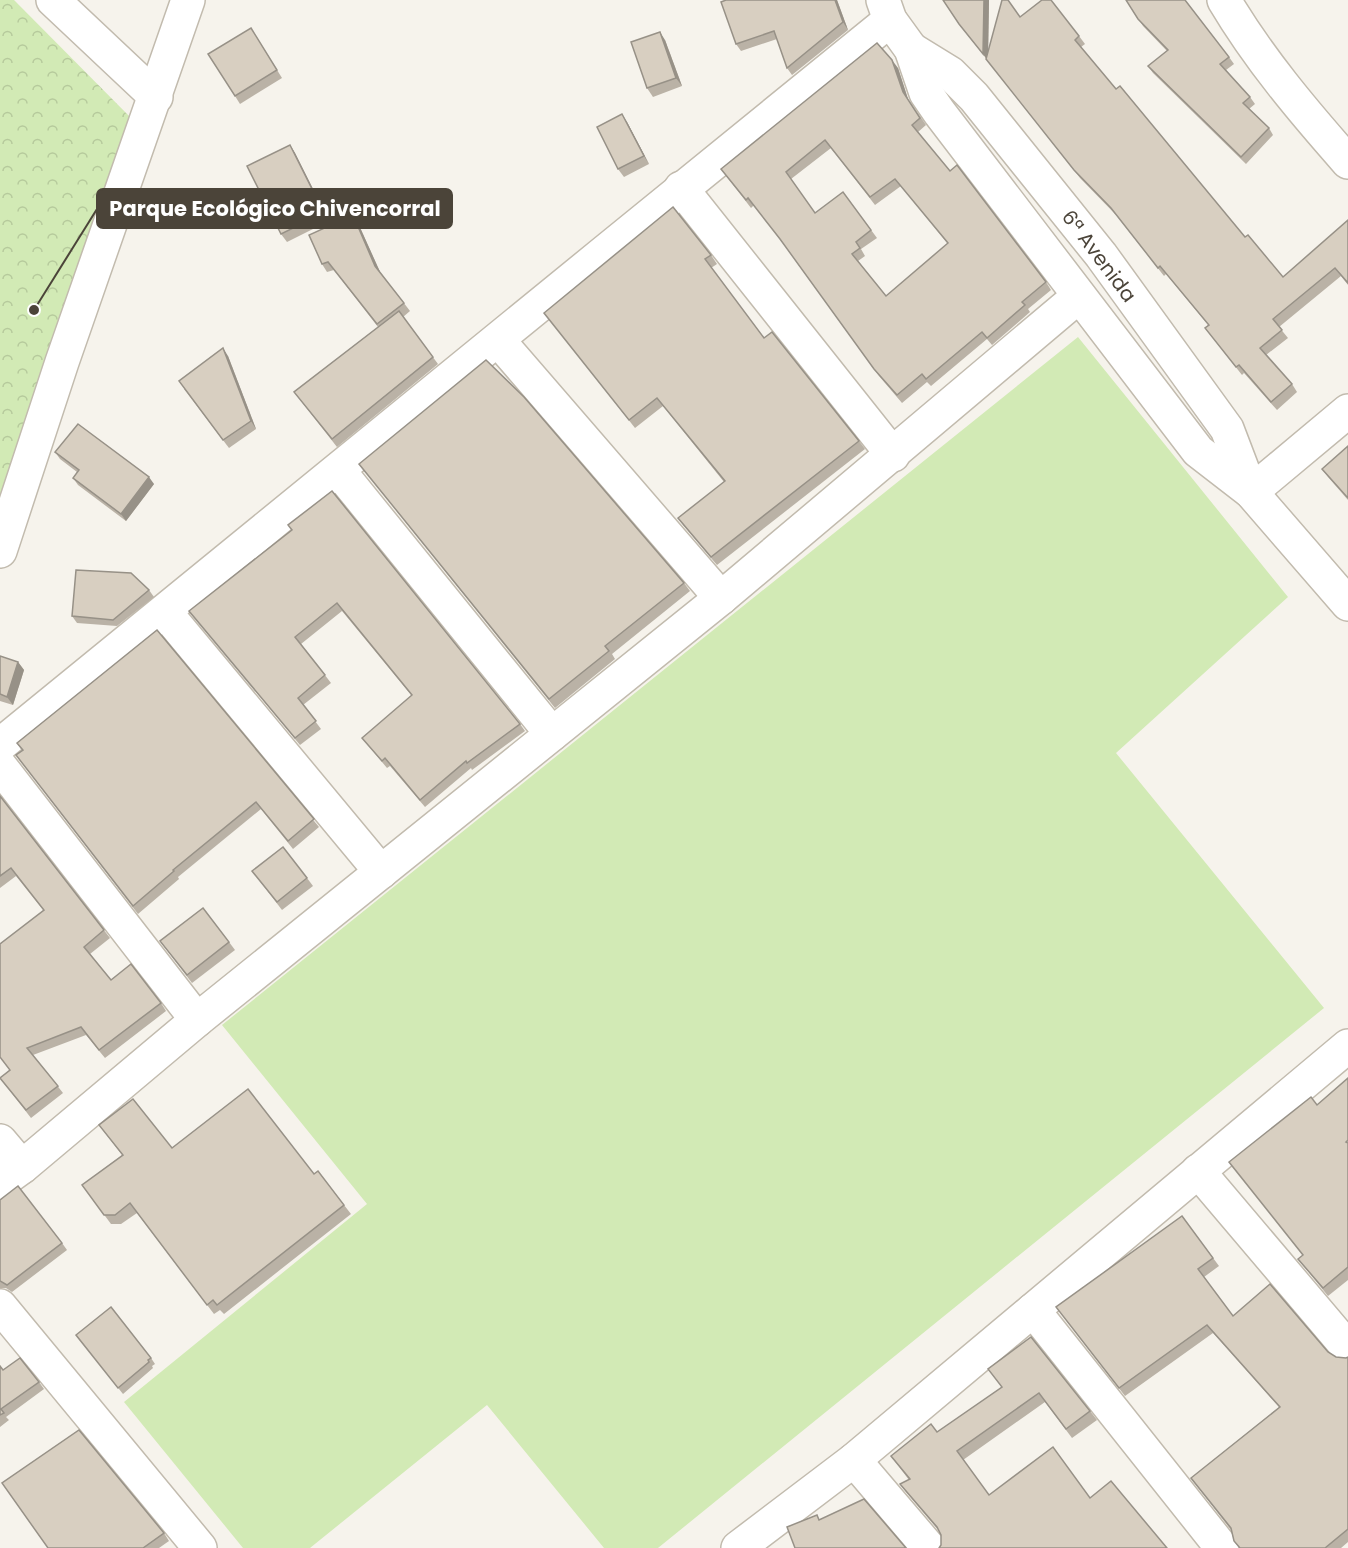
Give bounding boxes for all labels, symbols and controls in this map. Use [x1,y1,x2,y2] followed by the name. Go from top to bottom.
[97,189,452,228] callout: Parque Ecológico Chivencorral
[109,194,441,223] text: Parque Ecológico Chivencorral
[1055,204,1143,308] street label: 6ª Avenida

